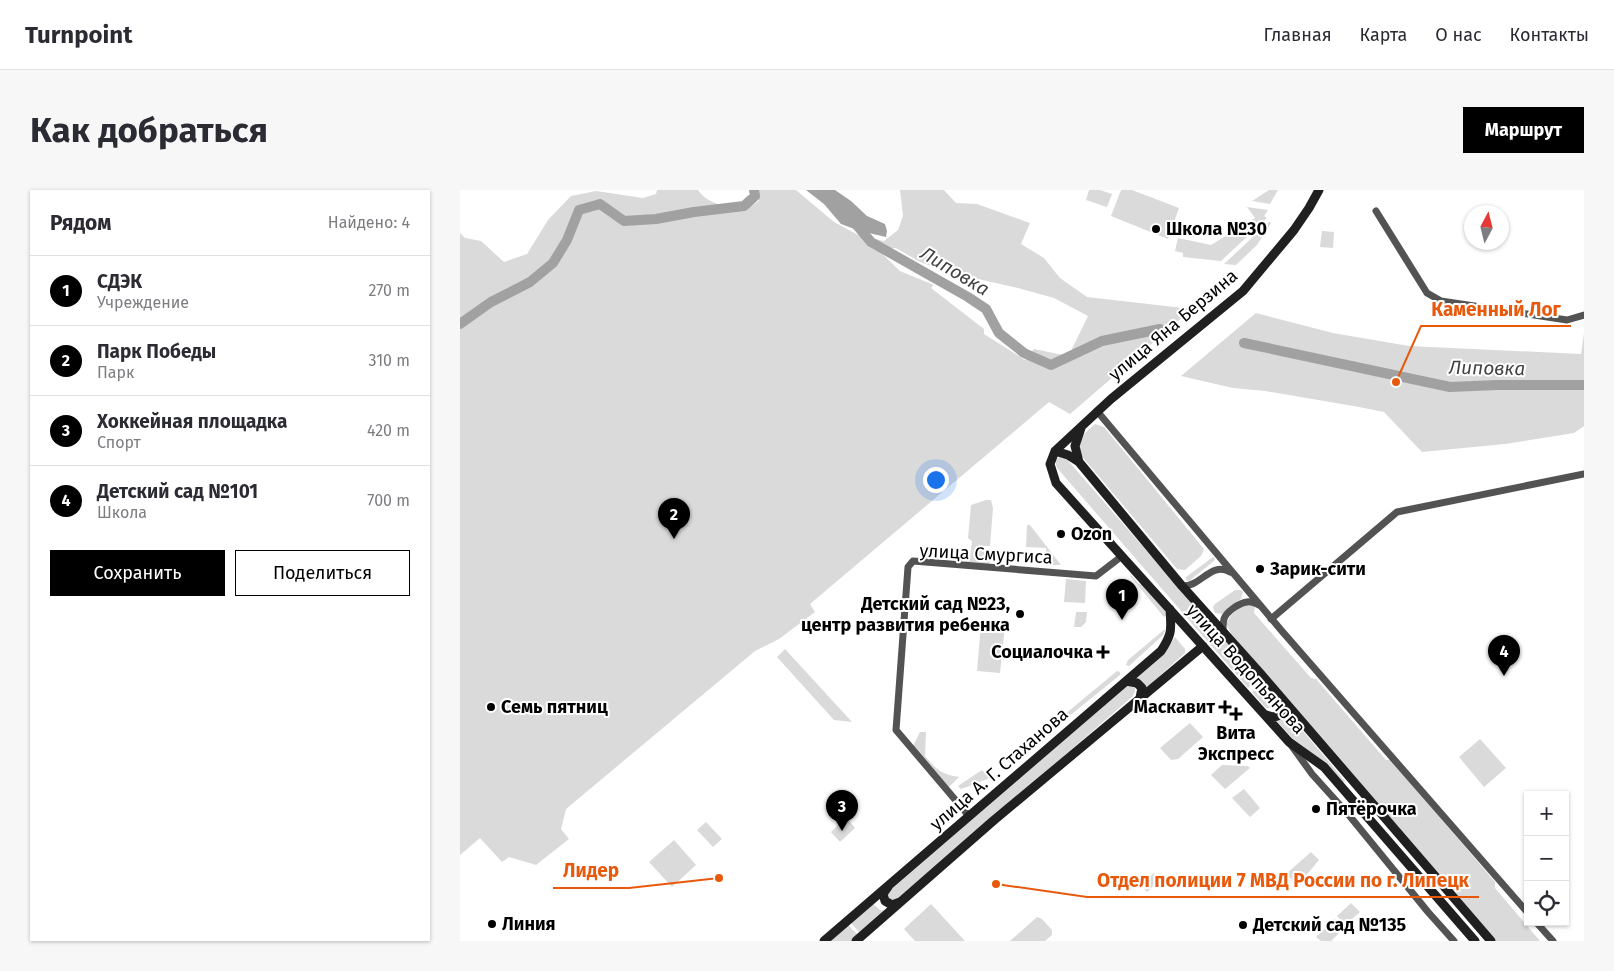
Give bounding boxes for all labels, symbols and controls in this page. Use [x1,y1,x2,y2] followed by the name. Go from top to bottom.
[25,21,132,49] text: Turnpoint
[1264,24,1332,46] text: Главная
[1360,24,1407,46] text: Карта
[1435,24,1482,46] text: О нас
[1510,24,1589,46] text: Контакты
[1463,107,1584,153] button: Маршрут
[30,109,268,151] text: Как добраться
[1464,205,1509,250] north arrow
[50,210,111,236] text: Рядом
[328,213,410,232] text: Найдено: 4
[1166,218,1267,240] place label: Школа №30
[1150,223,1162,235] marker: Школа №30
[916,241,994,301] water label: Липовка
[1104,265,1242,385] street label: улица Яна Берзина
[97,270,142,293] text: СДЭК
[62,281,70,300] text: 1
[368,281,410,300] text: 270 m
[1421,292,1571,326] callout: Каменный Лог
[97,293,189,312] text: Учреждение
[1431,298,1562,321] text: Каменный Лог
[97,340,216,363] text: Парк Победы
[62,351,70,370] text: 2
[369,351,410,370] text: 310 m
[1448,356,1525,380] water label: Липовка
[97,363,134,382] text: Парк
[97,410,287,433] text: Хоккейная площадка
[62,421,70,440] text: 3
[367,421,410,440] text: 420 m
[97,433,141,452] text: Спорт
[923,467,949,493] your location
[97,480,258,503] text: Детский сад №101
[61,491,71,510] text: 4
[367,491,410,510] text: 700 m
[658,498,690,539] pin: 2
[97,503,147,522] text: Школа
[1071,523,1112,545] place label: Ozon
[1055,528,1067,540] marker: Ozon
[919,540,1053,568] street label: улица Смургиса
[50,550,225,596] button: Сохранить
[235,550,410,596] button: Поделиться
[1269,558,1366,580] place label: Зарик-сити
[1254,563,1266,575] marker: Зарик-сити
[1106,579,1138,620] pin: 1
[801,593,1010,636] place label: Детский сад №23, центр развития ребенка
[1182,599,1310,739] street label: улица Водопьянова
[1014,608,1026,620] marker: Детский сад №23, центр развития ребенка
[1488,635,1520,676] pin: 4
[991,641,1093,663] place label: Социалочка
[1097,646,1109,658] marker: Социалочка
[501,696,608,718] place label: Семь пятниц
[1134,696,1215,718] place label: Маскавит
[485,701,497,713] marker: Семь пятниц
[1219,701,1231,713] marker: Маскавит
[925,703,1073,835] street label: улица А. Г. Стаханова
[1230,708,1242,720] marker: Вита Экспресс
[1198,722,1274,765] place label: Вита Экспресс
[826,790,858,831] pin: 3
[1524,791,1569,926] map controls
[1524,791,1569,836] button: +
[1326,798,1417,820] place label: Пятёрочка
[1310,803,1322,815] marker: Пятёрочка
[1524,836,1569,881] button: −
[553,854,629,888] callout: Лидер
[563,859,619,882] text: Лидер
[1087,863,1479,897] callout: Отдел полиции 7 МВД России по г. Липецк
[1097,869,1469,892] text: Отдел полиции 7 МВД России по г. Липецк
[1524,881,1569,926] button: locate
[502,913,556,935] place label: Линия
[1252,914,1407,936] place label: Детский сад №135
[486,918,498,930] marker: Линия
[1237,919,1249,931] marker: Детский сад №135

